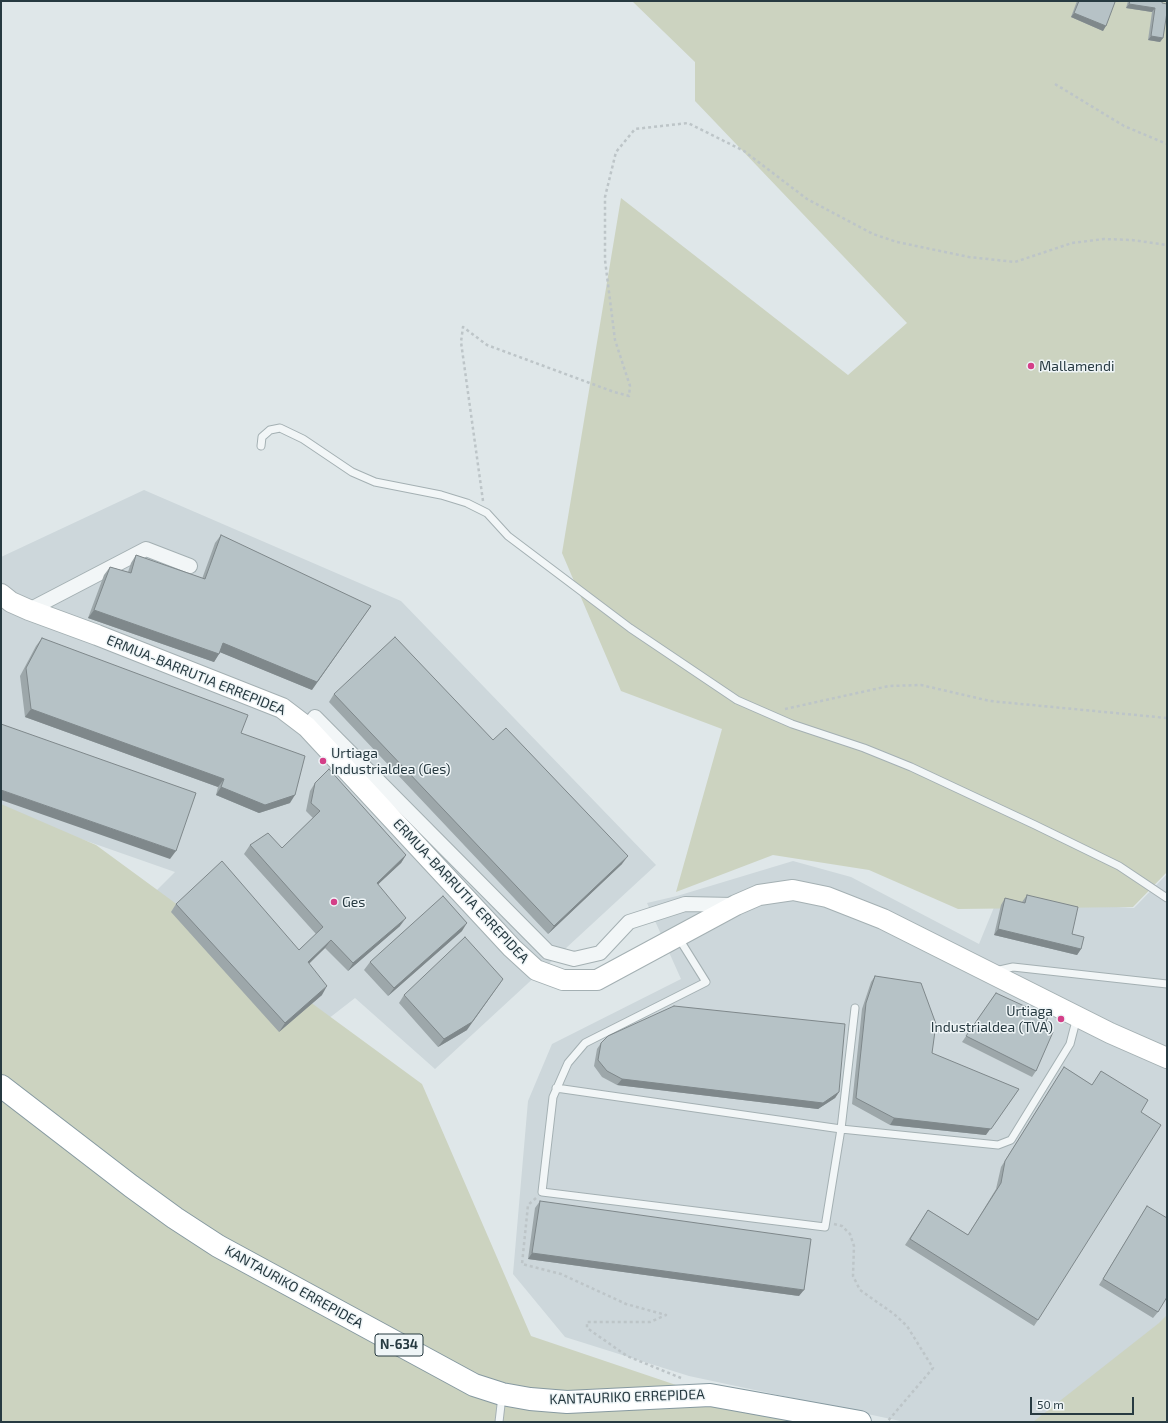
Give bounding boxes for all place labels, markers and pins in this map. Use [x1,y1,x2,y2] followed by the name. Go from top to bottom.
[1039,358,1114,374] place label: Mallamendi
[1026,361,1036,371] marker: Mallamendi
[331,745,451,778] place label: Urtiaga Industrialdea (Ges)
[318,756,328,766] marker: Urtiaga Industrialdea (Ges)
[342,894,365,910] place label: Ges
[329,897,339,907] marker: Ges
[931,1003,1053,1036] place label: Urtiaga Industrialdea (TVA)
[1056,1014,1066,1024] marker: Urtiaga Industrialdea (TVA)

